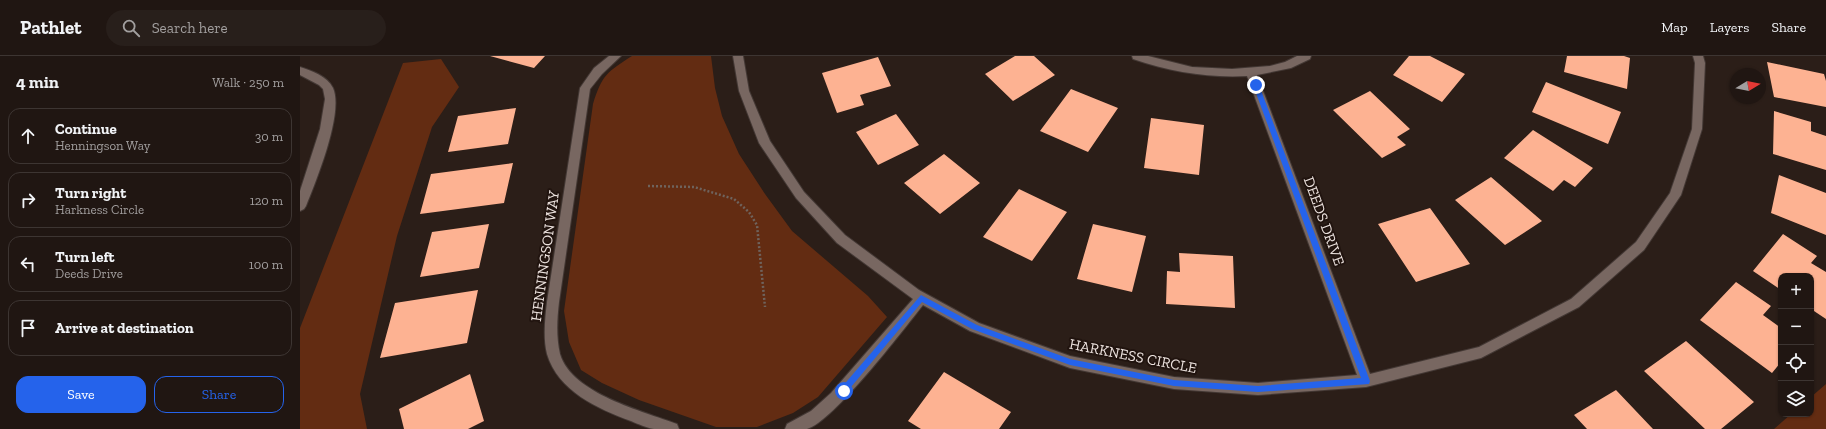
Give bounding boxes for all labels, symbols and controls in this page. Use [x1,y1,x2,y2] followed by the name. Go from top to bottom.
[106,10,386,46] search box
[20,16,82,39] text: Pathlet
[120,17,142,39] icon: search
[152,19,228,37] text: Search here
[1661,19,1688,36] text: Map
[1710,19,1749,36] text: Layers
[1771,19,1806,36] text: Share
[1730,68,1766,104] north arrow
[16,72,59,92] text: 4 min
[212,75,284,90] text: Walk · 250 m
[1247,76,1265,94] route end
[55,120,117,138] text: Continue
[17,125,39,147] icon: ahead
[255,129,283,144] text: 30 m
[55,138,150,153] text: Henningson Way
[1300,174,1348,268] street label: DEEDS DRIVE
[55,184,126,202] text: Turn right
[17,189,39,211] icon: right
[527,189,563,323] street label: HENNINGSON WAY
[250,193,283,208] text: 120 m
[55,202,144,217] text: Harkness Circle
[55,248,115,266] text: Turn left
[17,253,39,275] icon: left
[249,257,283,272] text: 100 m
[55,266,123,281] text: Deeds Drive
[1778,273,1814,417] map controls
[1778,273,1814,309] button: +
[1778,309,1814,345] button: −
[17,317,39,339] icon: arrive
[55,319,194,337] text: Arrive at destination
[1068,335,1198,377] street label: HARKNESS CIRCLE
[1778,345,1814,381] button: locate
[16,376,146,413] button: Save
[154,376,284,413] button: Share
[1778,381,1814,417] button: layers
[835,382,853,400] route start

